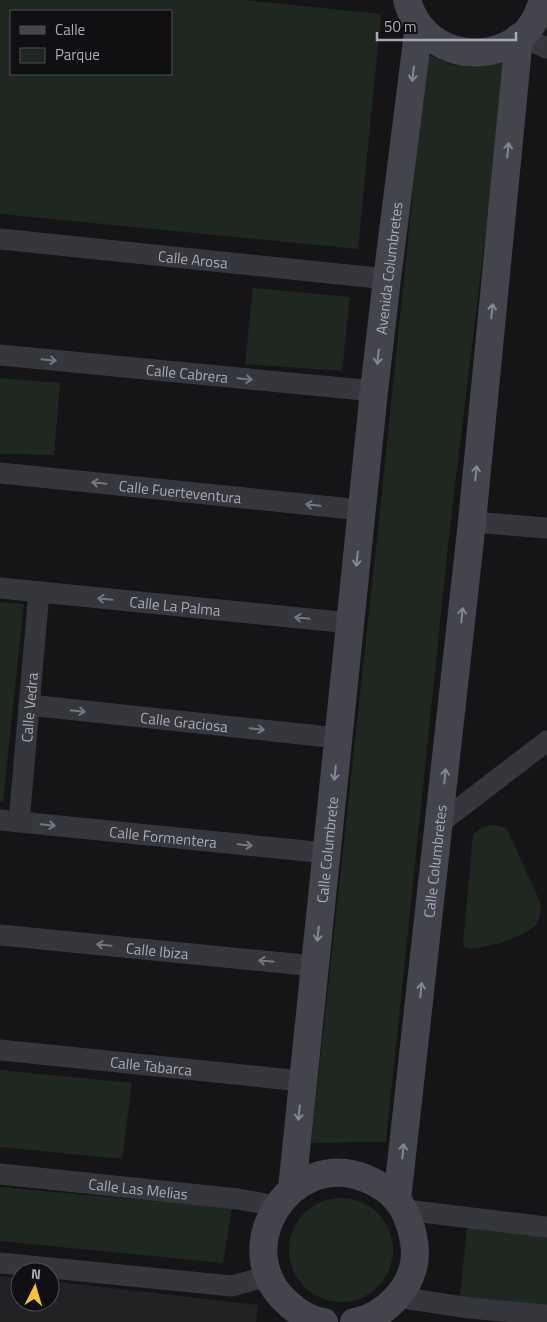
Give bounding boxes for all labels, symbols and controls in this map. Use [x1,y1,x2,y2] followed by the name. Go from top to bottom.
[10,10,172,75] legend
[377,10,516,42] scale bar
[384,15,417,38] text: 50 m
[55,18,85,41] text: Calle
[55,43,100,66] text: Parque
[408,66,418,82] one-way arrow
[503,142,513,158] one-way arrow
[369,200,408,336] street label: Avenida Columbretes
[157,244,229,274] street label: Calle Arosa
[487,304,497,320] one-way arrow
[373,348,383,364] one-way arrow
[40,355,56,365] one-way arrow
[145,358,230,388] street label: Calle Cabrera
[237,374,253,384] one-way arrow
[471,465,481,481] one-way arrow
[118,474,243,509] street label: Calle Fuerteventura
[92,478,108,488] one-way arrow
[306,500,322,510] one-way arrow
[352,551,362,567] one-way arrow
[129,590,222,622] street label: Calle La Palma
[97,594,113,604] one-way arrow
[457,607,467,623] one-way arrow
[294,613,310,623] one-way arrow
[14,671,43,743] street label: Calle Vedra
[139,705,229,738] street label: Calle Graciosa
[69,706,85,716] one-way arrow
[248,725,264,734] one-way arrow
[330,764,339,780] one-way arrow
[440,768,450,784] one-way arrow
[310,796,344,904] street label: Calle Columbrete
[417,803,452,919] street label: Calle Columbretes
[40,820,56,830] one-way arrow
[108,820,219,853] street label: Calle Formentera
[237,840,253,850] one-way arrow
[313,926,323,942] one-way arrow
[125,936,190,965] street label: Calle Ibiza
[97,940,113,950] one-way arrow
[258,956,274,966] one-way arrow
[416,982,426,998] one-way arrow
[109,1050,194,1081] street label: Calle Tabarca
[294,1105,304,1121] one-way arrow
[398,1144,408,1160] one-way arrow
[87,1172,189,1205] street label: Calle Las Melias
[10,1262,60,1312] north arrow
[30,1263,42,1284] text: N

